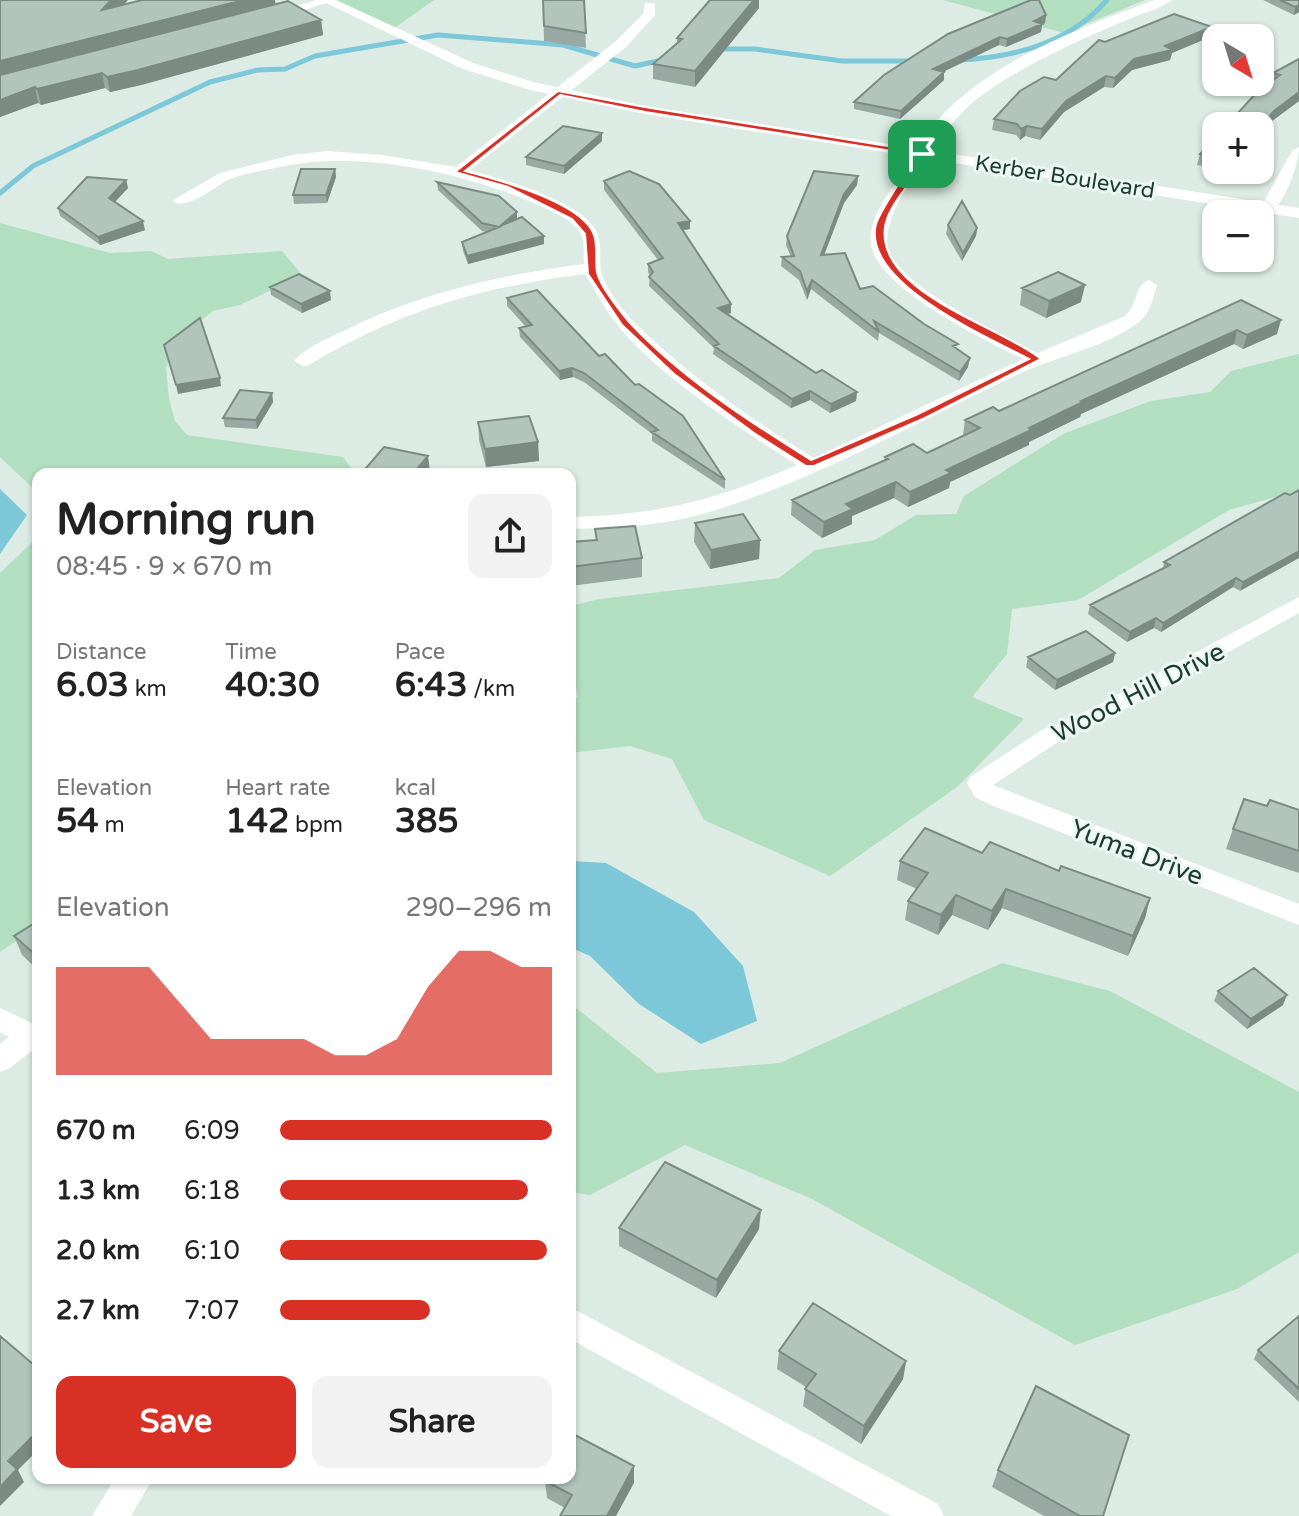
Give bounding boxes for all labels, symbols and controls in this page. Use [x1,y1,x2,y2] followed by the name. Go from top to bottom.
[1202,24,1274,96] north arrow
[1202,24,1274,272] map controls
[1202,112,1274,184] button: +
[888,120,956,188] pin
[900,132,944,176] icon: arrive
[973,150,1157,204] street label: Kerber Boulevard
[1202,200,1274,272] button: −
[56,494,316,547] text: Morning run
[468,494,552,578] button: share
[56,551,272,582] text: 08:45 · 9 × 670 m
[1047,636,1230,749] street label: Wood Hill Drive
[56,639,147,665] text: Distance
[225,639,277,665] text: Time
[395,639,445,665] text: Pace
[56,665,129,706] text: 6.03
[225,665,320,706] text: 40:30
[395,665,468,706] text: 6:43
[129,676,167,702] text: km
[468,676,515,702] text: /km
[56,775,152,801] text: Elevation
[225,775,330,801] text: Heart rate
[395,775,436,801] text: kcal
[56,801,99,842] text: 54
[225,801,289,842] text: 142
[395,801,459,842] text: 385
[99,812,125,838] text: m
[289,812,343,838] text: bpm
[1066,813,1208,892] street label: Yuma Drive
[56,892,170,923] text: Elevation
[406,892,552,923] text: 290–296 m
[56,1115,136,1146] text: 670 m
[184,1115,240,1146] text: 6:09
[56,1175,140,1206] text: 1.3 km
[184,1175,240,1206] text: 6:18
[56,1235,140,1266] text: 2.0 km
[184,1235,240,1266] text: 6:10
[56,1295,140,1326] text: 2.7 km
[184,1295,240,1326] text: 7:07
[56,1376,296,1468] button: Save
[312,1376,552,1468] button: Share

